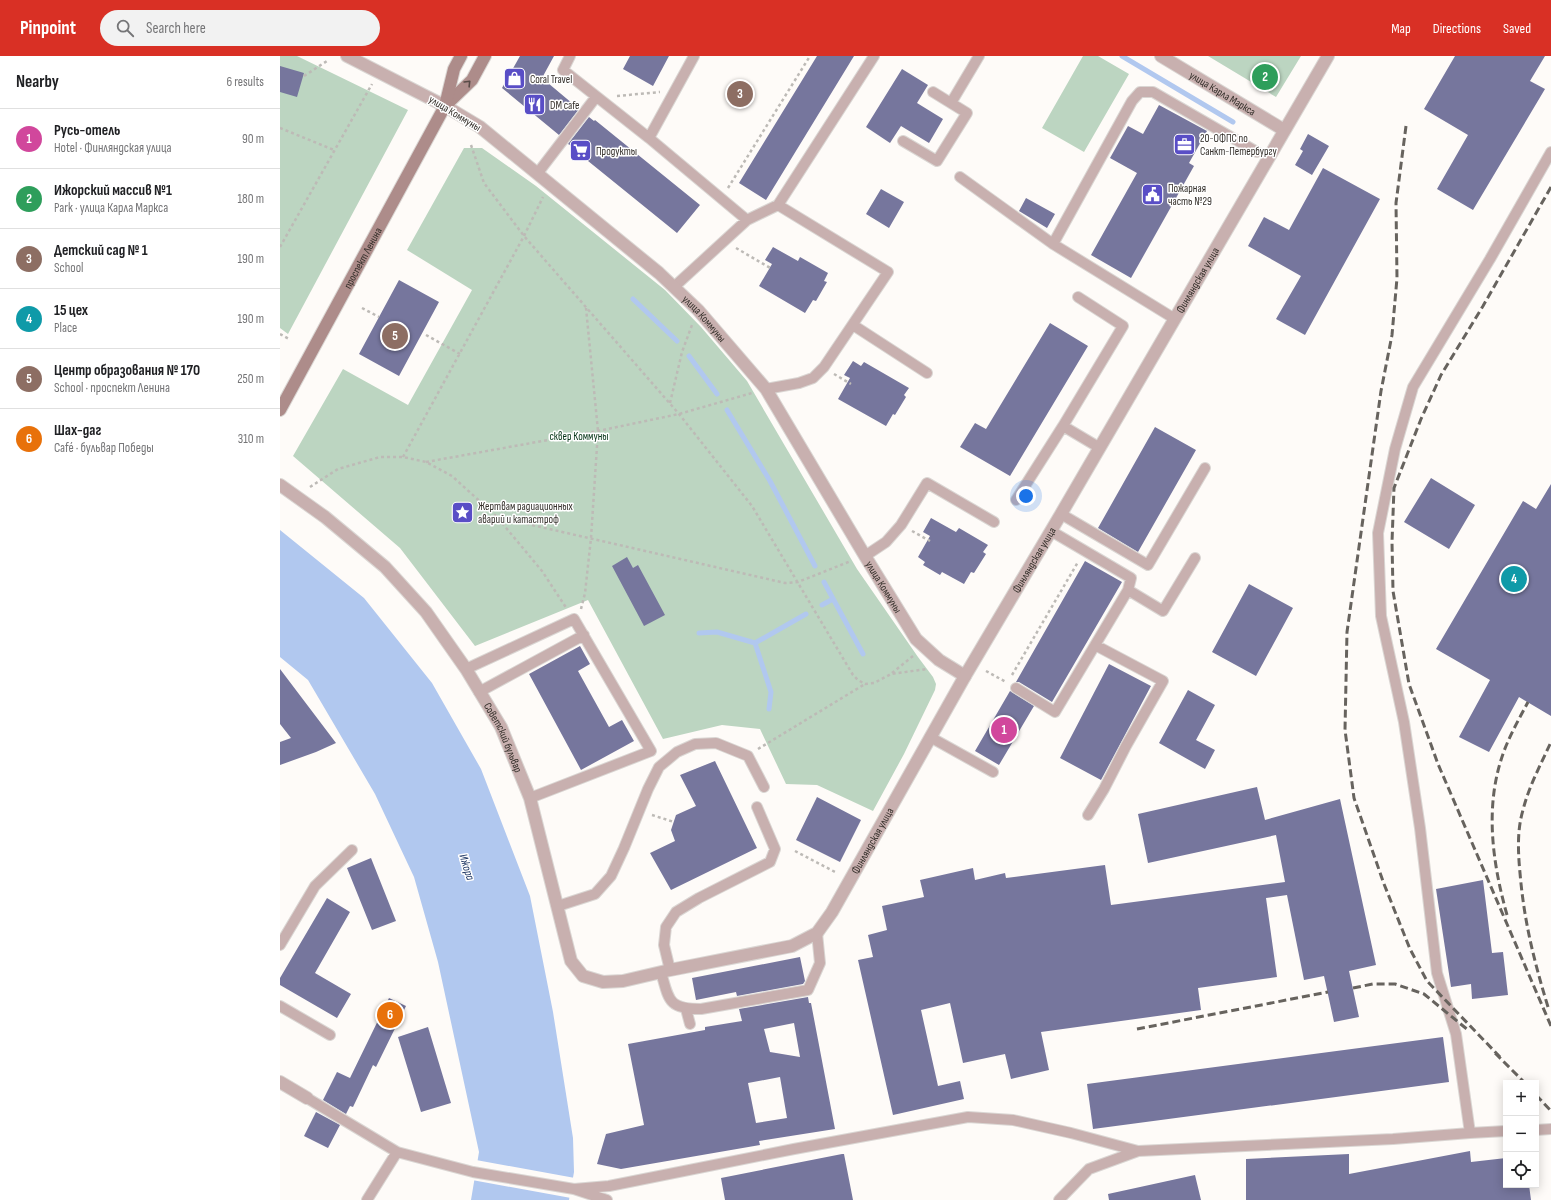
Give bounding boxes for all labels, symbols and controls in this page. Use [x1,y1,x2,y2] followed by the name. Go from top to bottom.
[100,10,380,46] search box
[20,17,76,40] text: Pinpoint
[114,17,136,39] icon: search
[146,19,206,38] text: Search here
[1391,20,1411,37] text: Map
[1433,20,1481,37] text: Directions
[1503,20,1531,37] text: Saved
[1252,62,1278,92] pin: 2
[501,66,527,92] shop icon: Coral Travel
[1187,69,1258,118] street label: улица Карла Маркса
[16,72,59,92] text: Nearby
[530,73,572,86] place label: Coral Travel
[226,74,264,90] text: 6 results
[727,79,753,109] pin: 3
[463,80,471,88] one-way arrow
[521,92,547,118] restaurant icon: DM cafe
[426,93,483,134] street label: улица Коммуны
[550,99,580,112] place label: DM cafe
[54,121,120,140] text: Русь-отель
[26,131,32,147] text: 1
[242,131,264,147] text: 90 m
[1171,131,1197,157] office icon: 20-ОФПС по Санкт-Петербургу
[1200,132,1278,158] place label: 20-ОФПС по Санкт-Петербургу
[568,138,594,164] supermarket icon: Продукты
[54,140,171,156] text: Hotel · Финляндская улица
[596,145,637,158] place label: Продукты
[54,181,172,200] text: Ижорский массив №1
[1139,181,1165,207] public building icon: Пожарная часть №29
[1168,182,1212,208] place label: Пожарная часть №29
[26,191,32,207] text: 2
[238,191,264,207] text: 180 m
[54,200,168,216] text: Park · улица Карла Маркса
[341,225,385,291] street label: проспект Ленина
[54,241,148,260] text: Детский сад № 1
[1174,245,1222,316] street label: Финляндская улица
[26,251,32,267] text: 3
[237,251,264,267] text: 190 m
[54,260,84,276] text: School
[680,293,728,345] street label: улица Коммуны
[54,301,88,320] text: 15 цех
[26,311,32,327] text: 4
[237,311,264,327] text: 190 m
[54,320,77,336] text: Place
[382,321,408,351] pin: 5
[54,361,200,380] text: Центр образования № 170
[26,371,32,387] text: 5
[237,371,264,387] text: 250 m
[54,380,170,396] text: School · проспект Ленина
[54,421,101,440] text: Шах-даг
[549,430,609,443] park label: сквер Коммуны
[26,431,32,447] text: 6
[238,431,264,447] text: 310 m
[54,440,154,456] text: Café · бульвар Победы
[1016,486,1036,506] your location
[450,499,476,525] place icon: Жертвам радиационных аварий и катастроф
[478,500,573,526] place label: Жертвам радиационных аварий и катастроф
[1010,525,1059,595] street label: Финляндская улица
[863,559,904,615] street label: улица Коммуны
[1501,564,1527,594] pin: 4
[481,700,525,774] street label: Советский бульвар
[991,715,1017,745] pin: 1
[849,805,896,876] street label: Финляндская улица
[455,852,478,882] water label: Ижора
[377,1000,403,1030] pin: 6
[1503,1080,1539,1188] map controls
[1503,1080,1539,1116] button: +
[1503,1116,1539,1152] button: −
[1503,1152,1539,1188] button: locate

